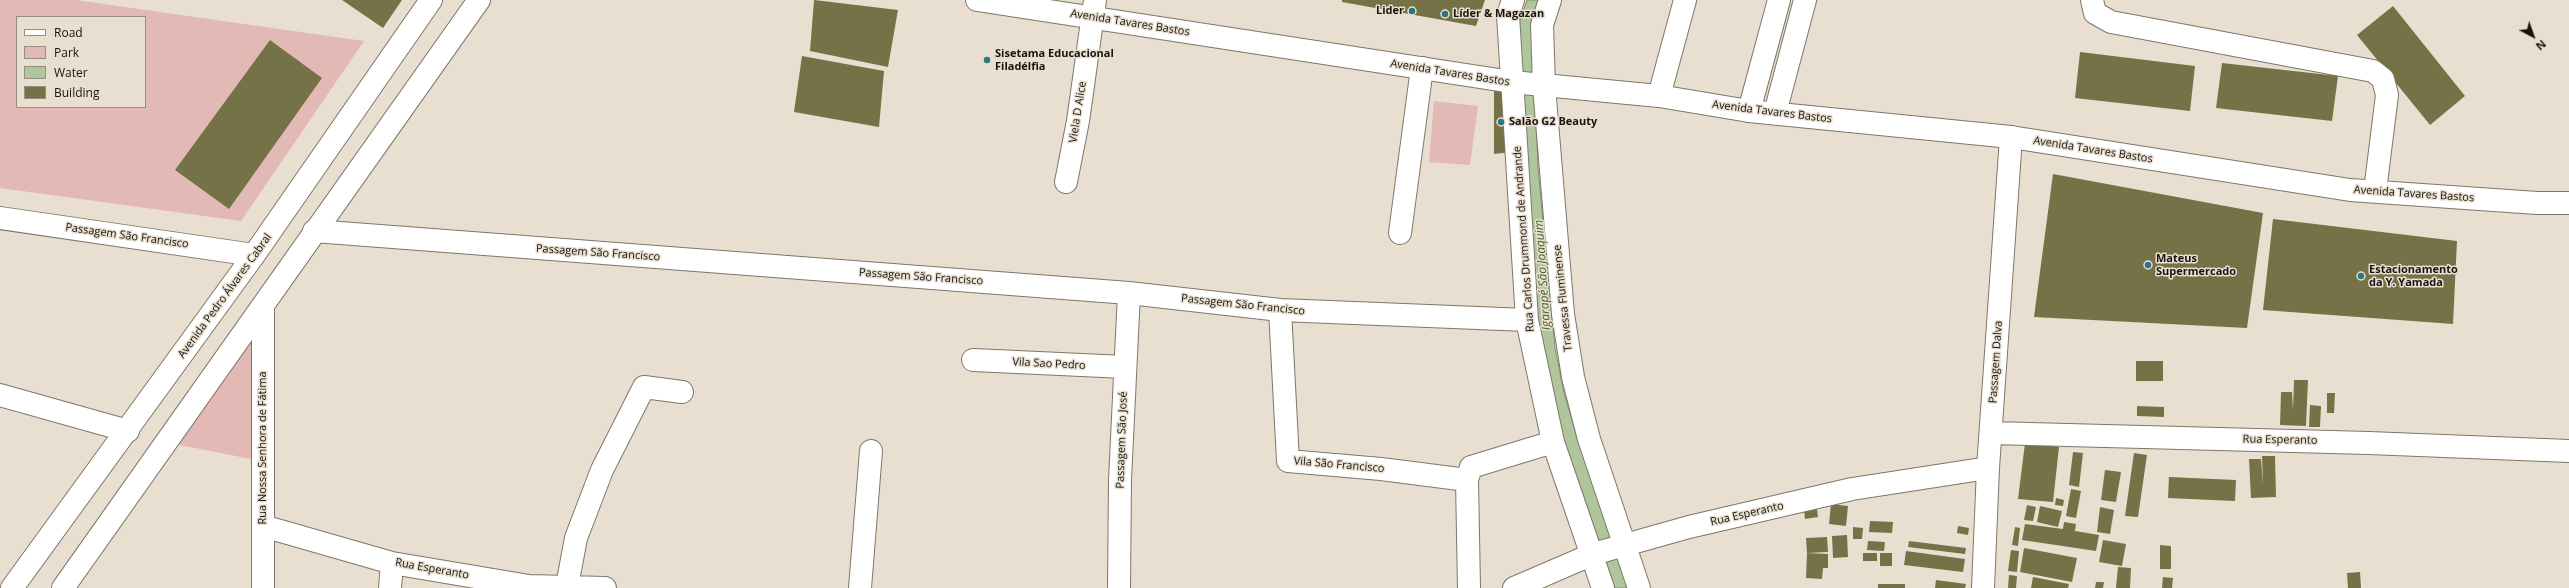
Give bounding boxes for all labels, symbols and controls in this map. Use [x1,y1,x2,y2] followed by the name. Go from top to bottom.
[1376,4,1404,18] place label: Lider
[1407,6,1417,16] marker: Lider
[1069,7,1191,39] street label: Avenida Tavares Bastos
[1453,7,1544,21] place label: Líder & Magazan
[1440,9,1450,19] marker: Líder & Magazan
[16,16,146,108] legend
[2513,16,2553,56] north arrow
[54,24,83,41] text: Road
[2533,37,2550,54] text: N
[54,44,79,61] text: Park
[995,47,1114,73] place label: Sisetama Educacional Filadélfia
[982,55,992,65] marker: Sisetama Educacional Filadélfia
[1389,57,1511,89] street label: Avenida Tavares Bastos
[54,64,88,81] text: Water
[1067,80,1089,144] street label: Viela D Alice
[54,84,99,101] text: Building
[1711,98,1833,126] street label: Avenida Tavares Bastos
[1509,115,1597,129] place label: Salão G2 Beauty
[1496,117,1506,127] marker: Salão G2 Beauty
[2032,134,2154,166] street label: Avenida Tavares Bastos
[1511,146,1537,332] street label: Rua Carlos Drummond de Andrande
[2353,183,2475,205] street label: Avenida Tavares Bastos
[1532,219,1554,331] water label: Igarapé São Joaquim
[65,221,189,251] street label: Passagem São Francisco
[175,231,275,361] street label: Avenida Pedro Álvares Cabral
[536,242,660,264] street label: Passagem São Francisco
[1551,244,1575,352] street label: Travessa Fluminense
[2156,252,2236,278] place label: Mateus Supermercado
[2143,260,2153,270] marker: Mateus Supermercado
[2369,263,2458,289] place label: Estacionamento da Y. Yamada
[859,266,983,288] street label: Passagem São Francisco
[2356,271,2366,281] marker: Estacionamento da Y. Yamada
[1180,292,1306,318] street label: Passagem São Francisco
[1987,320,2005,404] street label: Passagem Dalva
[1012,355,1086,373] street label: Vila Sao Pedro
[256,371,270,525] street label: Rua Nossa Senhora de Fátima
[1114,391,1130,489] street label: Passagem São José
[2243,433,2317,447] street label: Rua Esperanto
[1293,454,1385,476] street label: Vila São Francisco
[1709,499,1785,529] street label: Rua Esperanto
[394,556,470,582] street label: Rua Esperanto

